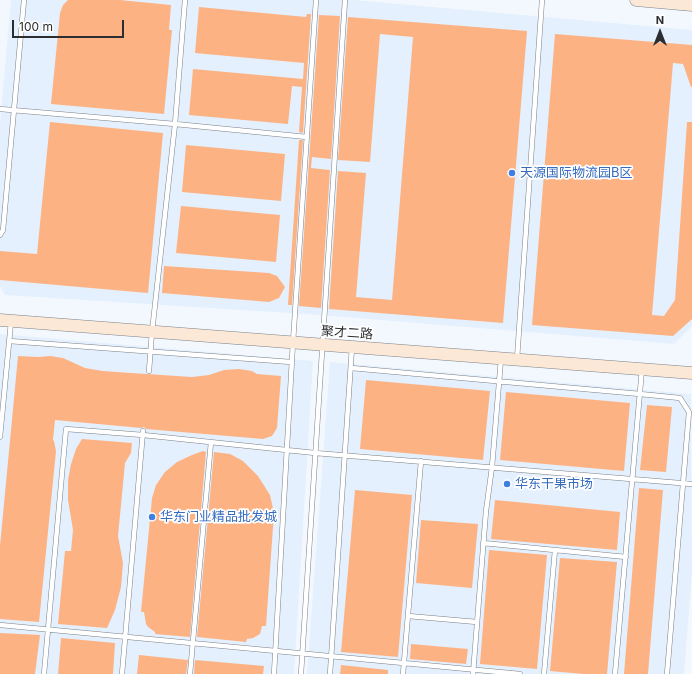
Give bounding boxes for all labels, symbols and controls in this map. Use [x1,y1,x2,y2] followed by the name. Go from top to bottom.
[14,12,126,38] scale bar
[640,12,680,52] north arrow
[656,13,664,27] text: N
[19,19,53,34] text: 100 m
[520,165,633,181] place label: 天源国际物流园B区
[507,168,517,178] marker: 天源国际物流园B区
[321,323,373,343] street label: 聚才二路
[515,476,593,492] place label: 华东干果市场
[502,479,512,489] marker: 华东干果市场
[160,509,277,525] place label: 华东门业精品批发城
[147,512,157,522] marker: 华东门业精品批发城

